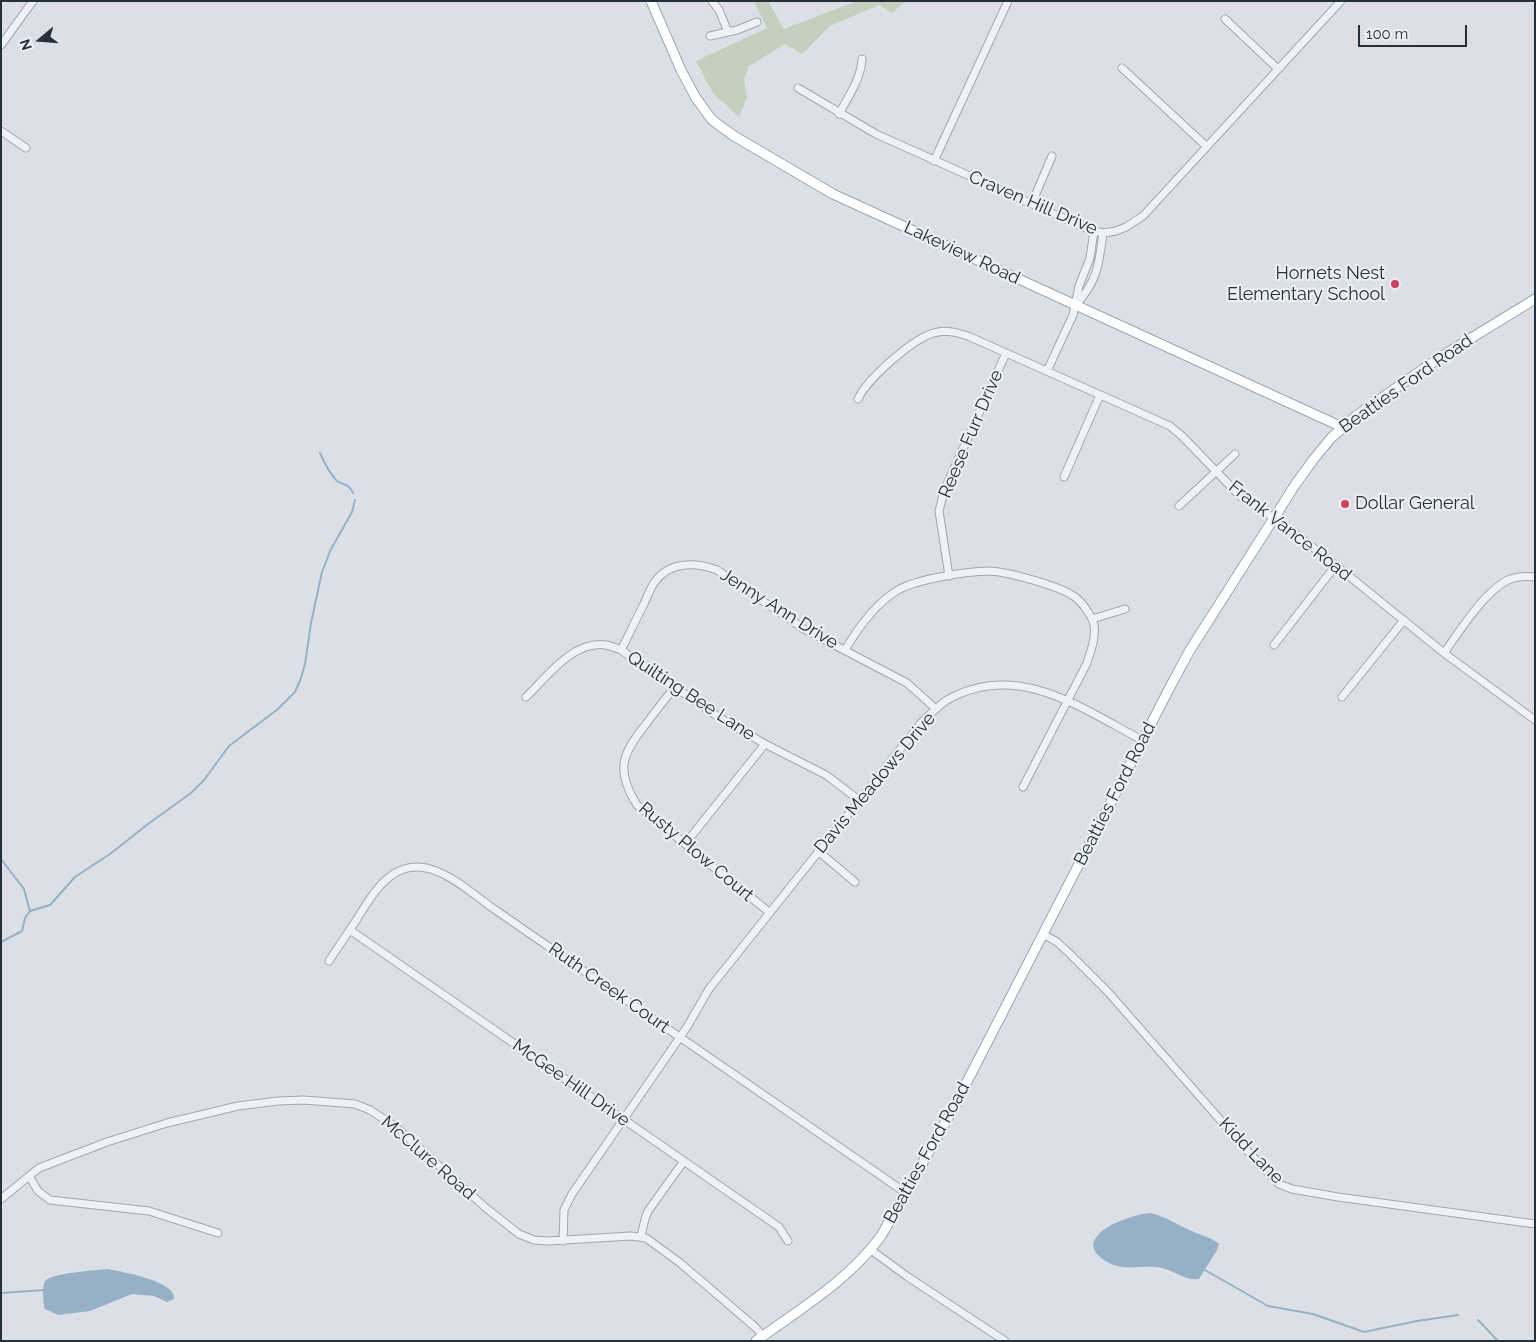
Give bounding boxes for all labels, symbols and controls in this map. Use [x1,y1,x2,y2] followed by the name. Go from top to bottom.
[15,15,65,65] north arrow
[1361,15,1470,47] scale bar
[1366,25,1408,43] text: 100 m
[16,37,35,52] text: N
[965,166,1101,240] street label: Craven Hill Drive
[900,217,1024,289] street label: Lakeview Road
[1227,263,1385,306] place label: Hornets Nest Elementary School
[1389,278,1401,290] marker: Hornets Nest Elementary School
[1335,330,1477,438] street label: Beatties Ford Road
[934,367,1008,501] street label: Reese Furr Drive
[1224,476,1356,586] street label: Frank Vance Road
[1355,493,1475,515] place label: Dollar General
[1339,498,1351,510] marker: Dollar General
[716,564,842,654] street label: Jenny Ann Drive
[623,647,759,745] street label: Quilting Bee Lane
[810,708,940,858] street label: Davis Meadows Drive
[1070,719,1160,869] street label: Beatties Ford Road
[634,798,758,906] street label: Rusty Plow Court
[544,938,674,1038] street label: Ruth Creek Court
[508,1034,634,1132] street label: McGee Hill Drive
[879,1079,975,1227] street label: Beatties Ford Road
[376,1111,480,1205] street label: McClure Road
[1214,1113,1288,1189] street label: Kidd Lane

